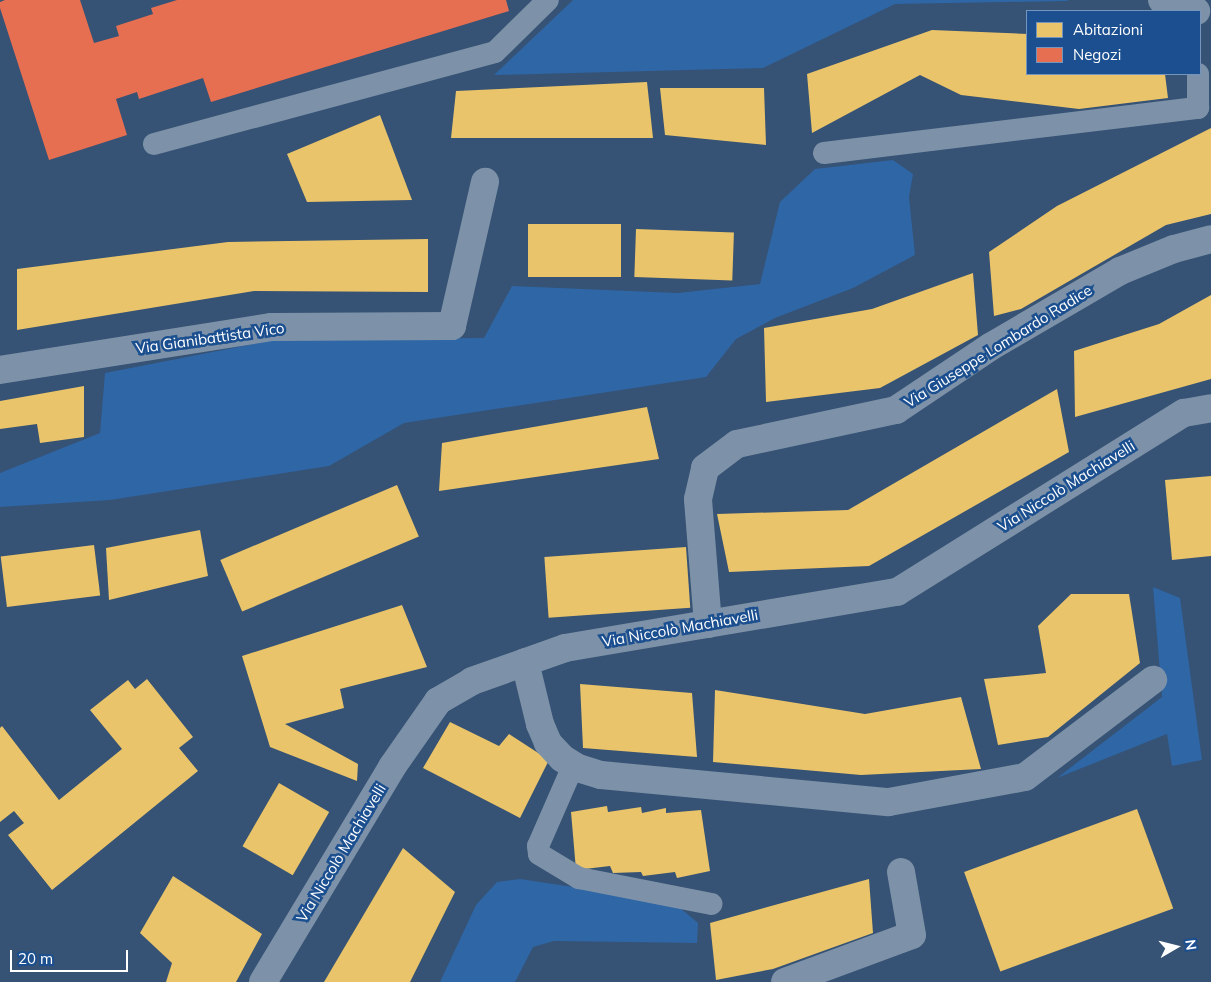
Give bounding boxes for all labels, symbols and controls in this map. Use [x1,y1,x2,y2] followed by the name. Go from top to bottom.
[1026,10,1201,75] legend
[1073,20,1143,39] text: Abitazioni
[1073,45,1121,64] text: Negozi
[901,281,1095,411] street label: Via Giuseppe Lombardo Radice
[134,319,286,357] street label: Via Gianibattista Vico
[994,436,1138,536] street label: Via Niccolò Machiavelli
[601,605,759,651] street label: Via Niccolò Machiavelli
[293,781,389,925] street label: Via Niccolò Machiavelli
[1151,922,1201,972] north arrow
[1181,938,1201,951] text: N
[12,940,130,972] scale bar
[18,949,53,968] text: 20 m

